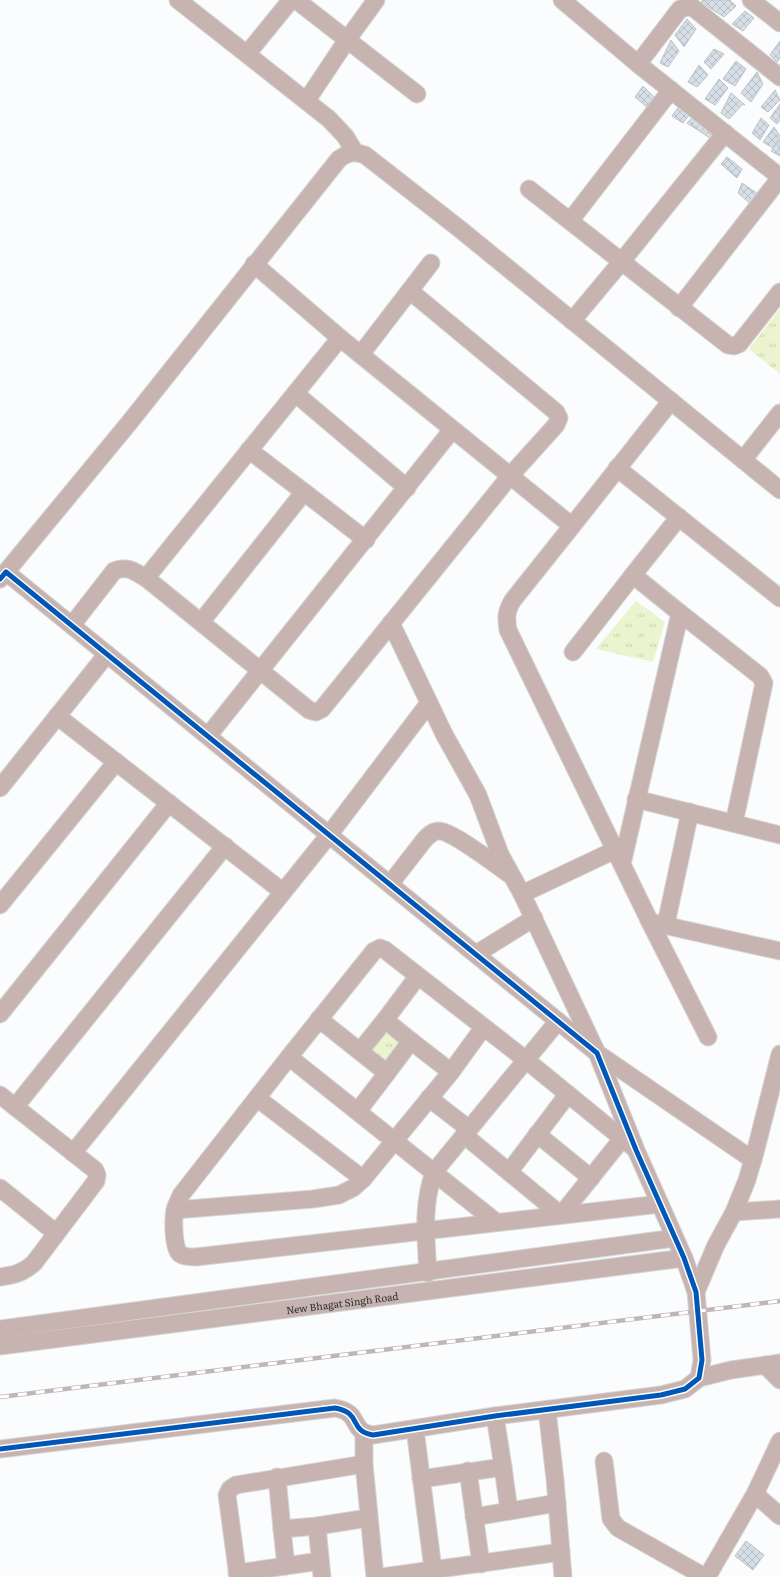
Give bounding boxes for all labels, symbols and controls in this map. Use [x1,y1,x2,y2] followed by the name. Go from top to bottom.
[285,1287,399,1317] street label: New Bhagat Singh Road

